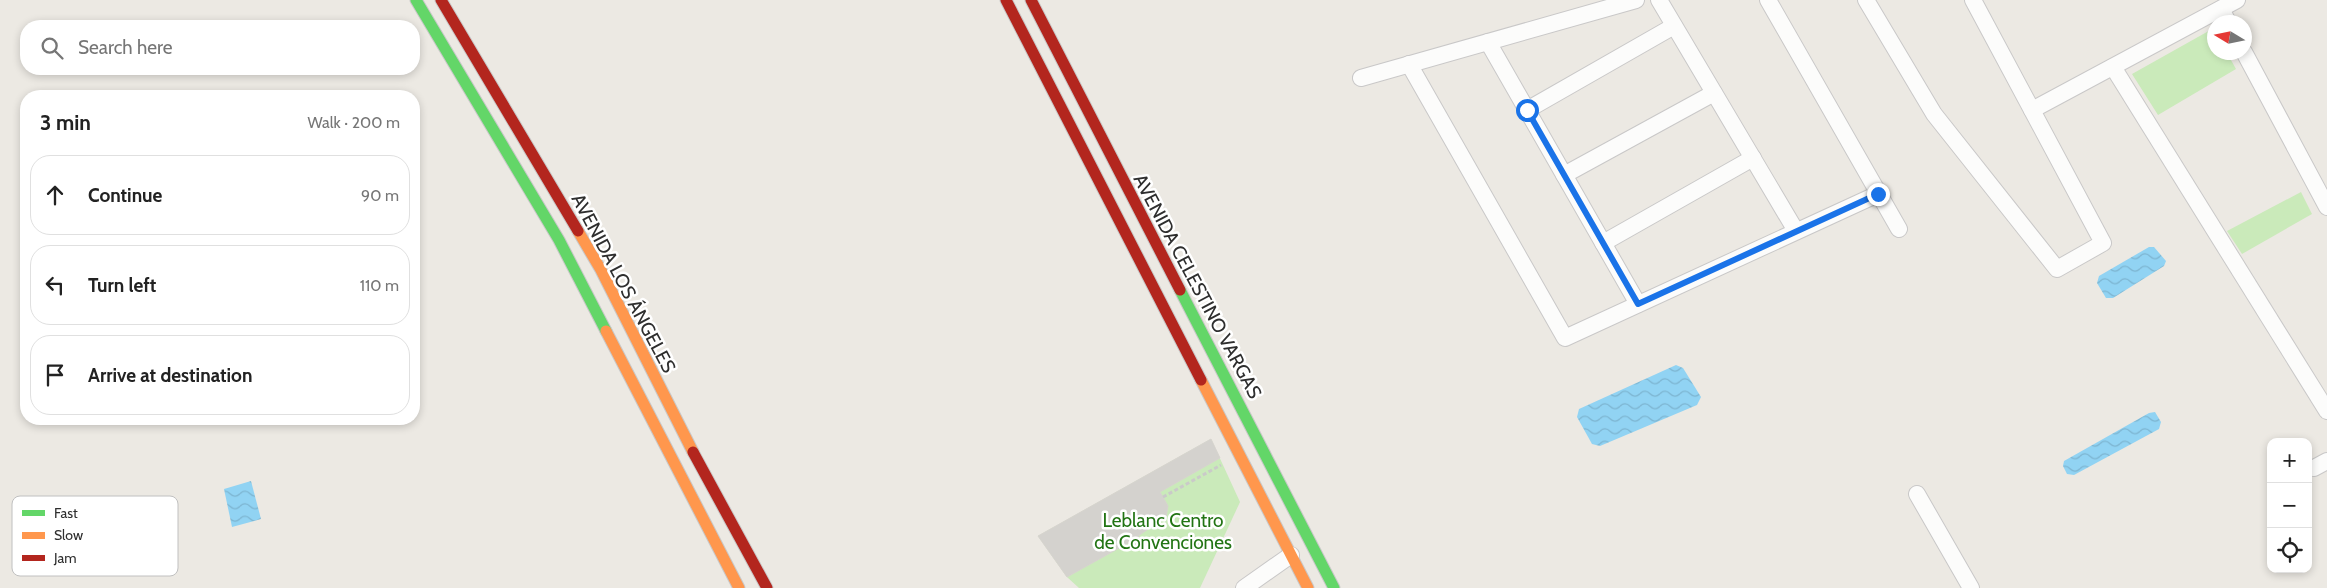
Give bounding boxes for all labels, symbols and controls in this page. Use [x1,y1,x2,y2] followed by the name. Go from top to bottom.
[2207,15,2252,60] north arrow
[20,20,420,75] search box
[38,34,66,62] icon: search
[78,36,172,59] text: Search here
[1516,99,1539,122] route start
[40,110,91,135] text: 3 min
[308,113,400,132] text: Walk · 200 m
[1129,170,1267,402] street label: AVENIDA CELESTINO VARGAS
[41,181,69,209] icon: ahead
[1867,183,1890,206] route end
[88,184,162,207] text: Continue
[361,186,399,205] text: 90 m
[567,189,681,377] street label: AVENIDA LOS ÁNGELES
[41,271,69,299] icon: left
[88,274,156,297] text: Turn left
[360,276,399,295] text: 110 m
[41,361,69,389] icon: arrive
[88,364,252,387] text: Arrive at destination
[2267,438,2312,573] map controls
[2267,438,2312,483] button: +
[2267,483,2312,528] button: −
[12,496,178,576] legend
[54,504,78,522] text: Fast
[1094,509,1232,554] park label: Leblanc Centro de Convenciones
[54,526,83,544] text: Slow
[2267,528,2312,573] button: locate
[53,549,76,567] text: Jam

